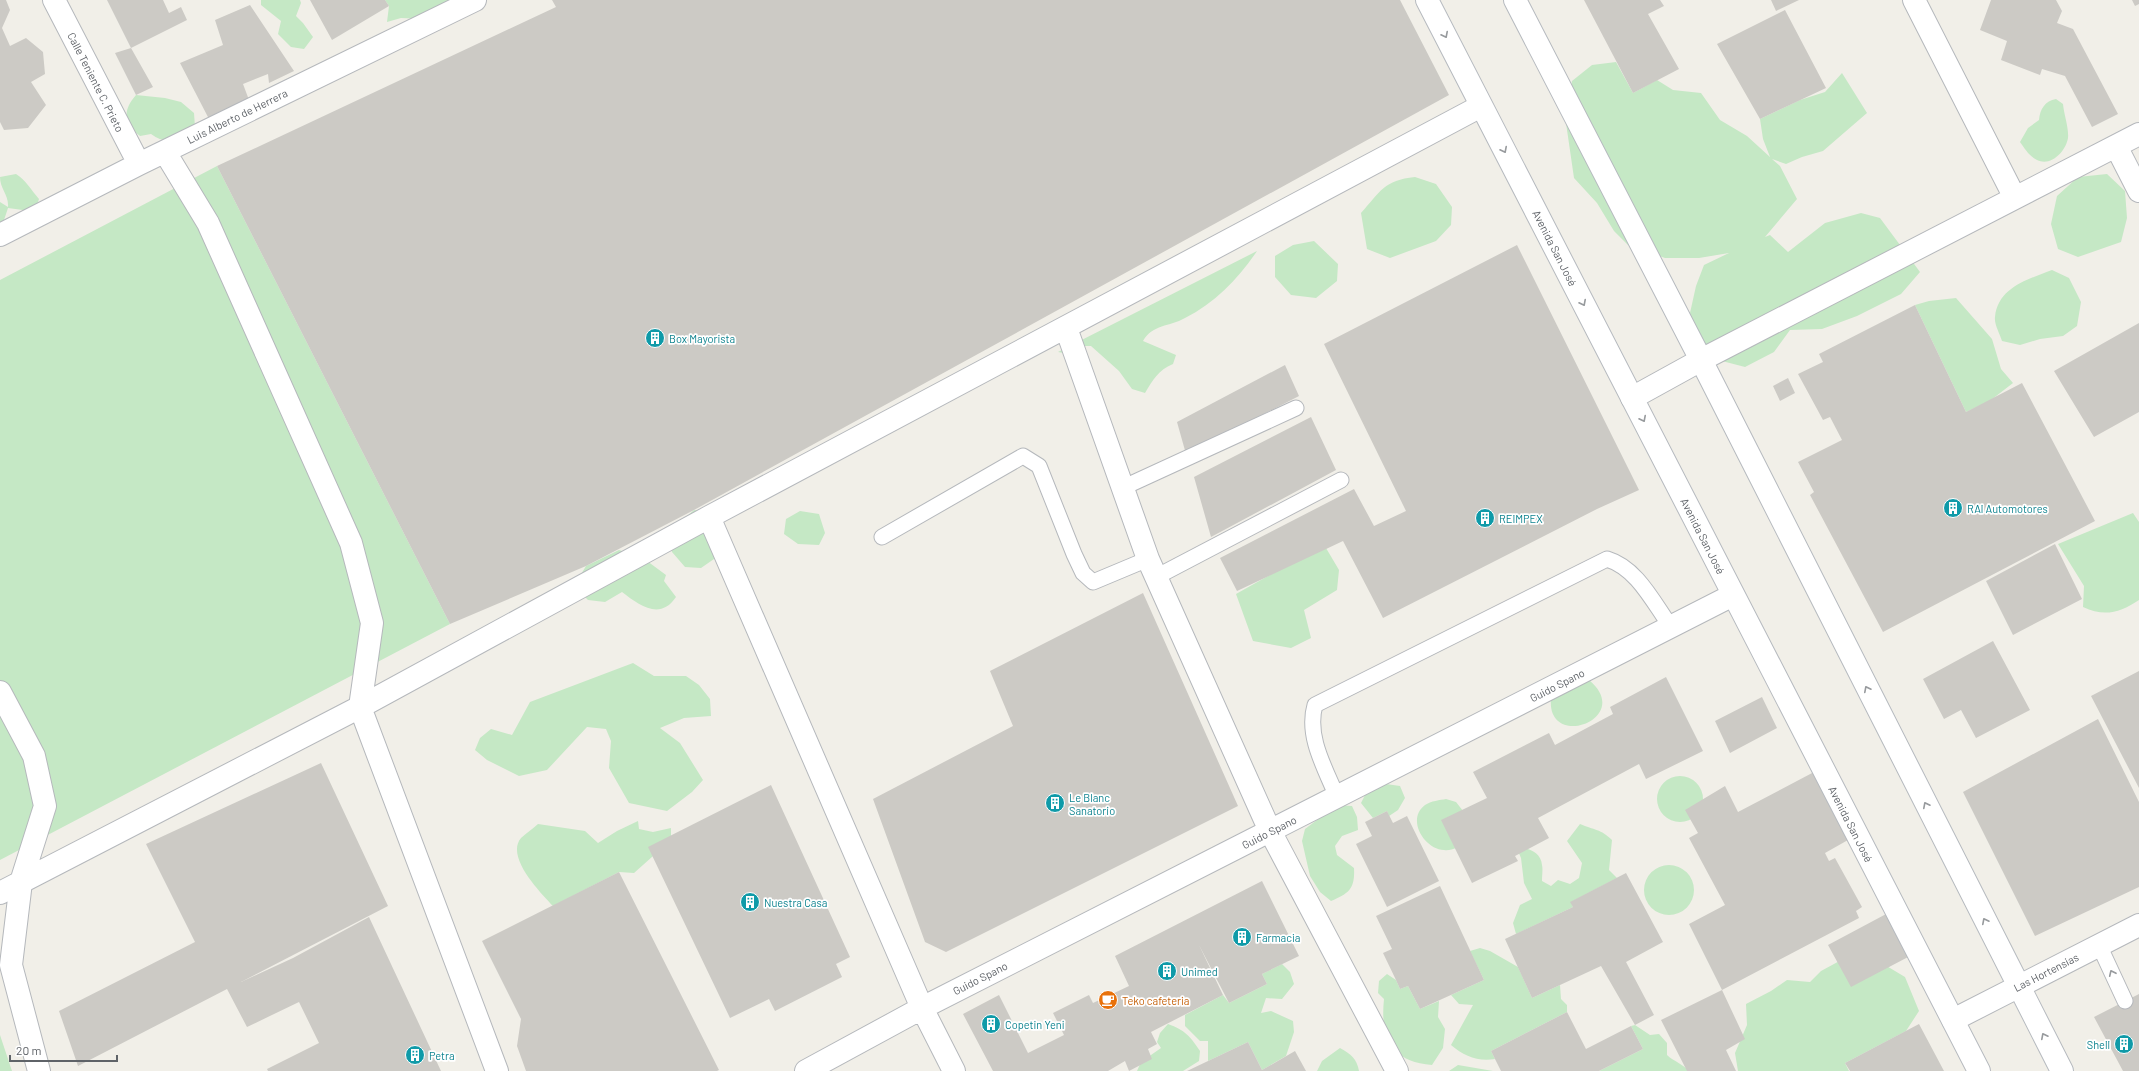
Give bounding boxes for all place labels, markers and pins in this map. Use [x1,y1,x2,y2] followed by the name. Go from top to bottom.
[644,327,666,349] building icon: Box Mayorista
[669,332,735,345] place label: Box Mayorista
[1942,497,1964,519] building icon: RAl Automotores
[1967,502,2048,515] place label: RAl Automotores
[1474,507,1496,529] building icon: REIMPEX
[1499,512,1543,525] place label: REIMPEX
[1069,791,1115,817] place label: Le Blanc Sanatorio
[1044,792,1066,814] building icon: Le Blanc Sanatorio
[739,891,761,913] building icon: Nuestra Casa
[764,896,827,909] place label: Nuestra Casa
[1231,926,1253,948] building icon: Farmacia
[1256,931,1300,944] place label: Farmacia
[1156,960,1178,982] building icon: Unimed
[1181,965,1218,978] place label: Unimed
[1097,989,1119,1011] cafe icon: Teko cafeteria
[1122,994,1189,1007] place label: Teko cafeteria
[980,1013,1002,1035] building icon: Copetin Yeni
[1005,1018,1065,1031] place label: Copetin Yeni
[2113,1033,2135,1055] building icon: Shell
[2087,1038,2110,1051] place label: Shell
[404,1044,426,1066] building icon: Petra
[429,1049,455,1062] place label: Petra

